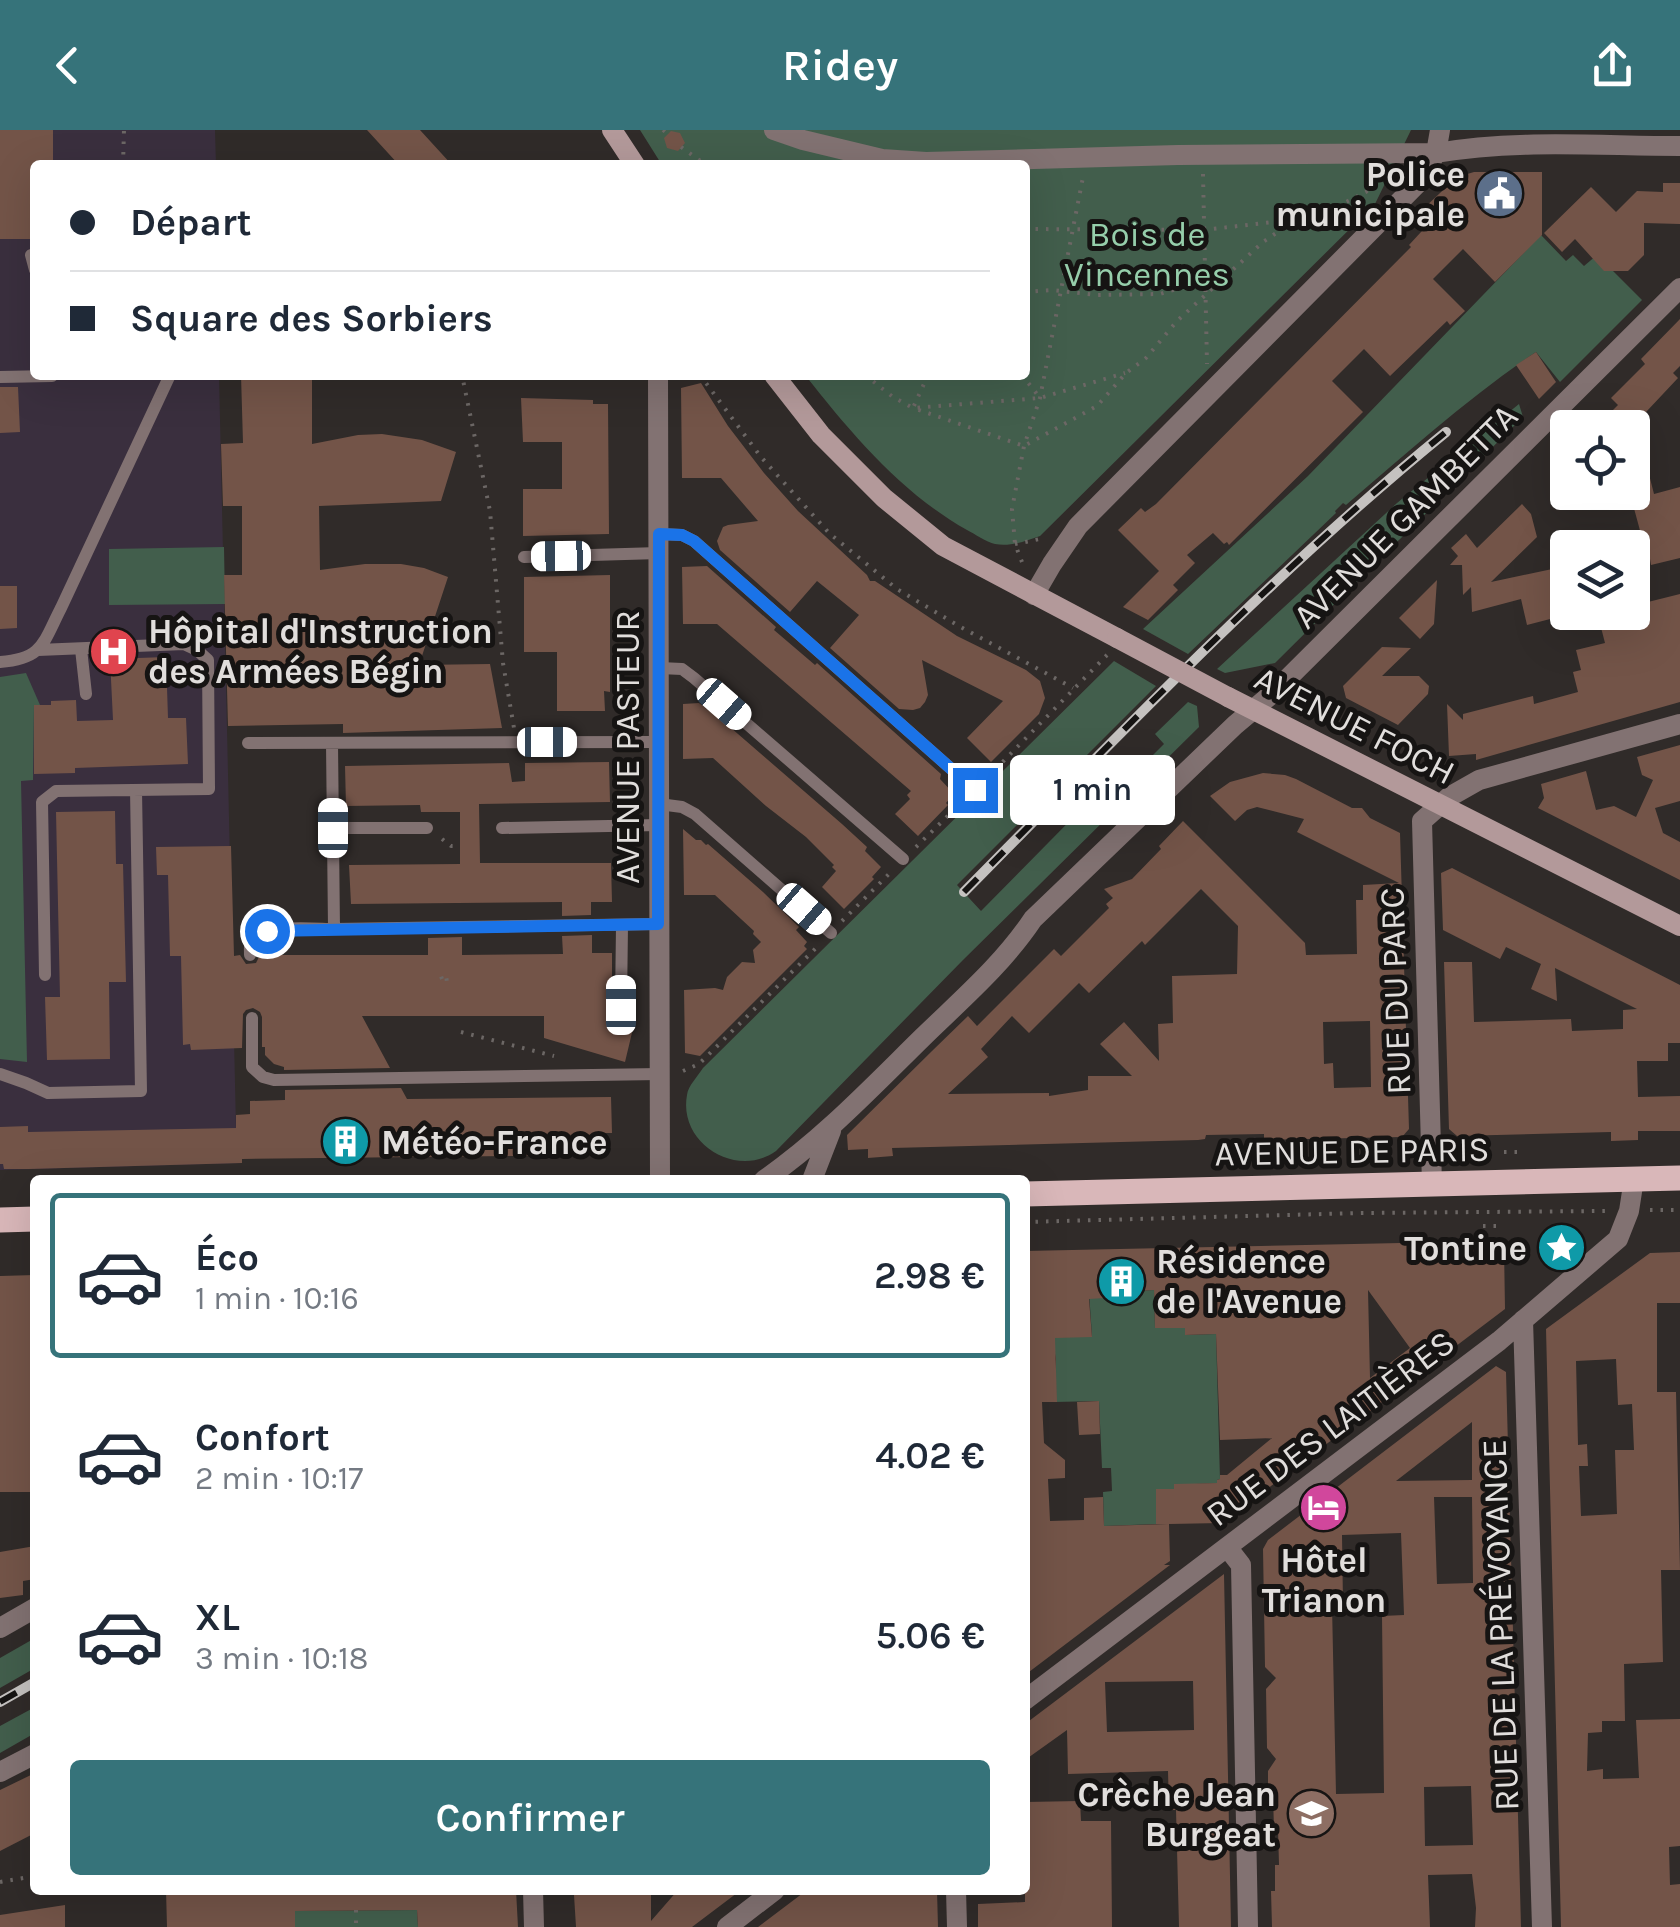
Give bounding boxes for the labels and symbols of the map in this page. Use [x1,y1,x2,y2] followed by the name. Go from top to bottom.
[1276,154,1465,235] place label: Police municipale
[1474,168,1526,220] public building icon: Police municipale
[1064,214,1230,295] park label: Bois de Vincennes
[1285,396,1526,637] street label: AVENUE GAMBETTA
[531,540,591,572] car
[607,610,648,884] street label: AVENUE PASTEUR
[148,611,493,693] place label: Hôpital d'Instruction des Armées Bégin
[87,625,139,677] hospital icon: Hôpital d'Instruction des Armées Bégin
[1248,657,1462,793] street label: AVENUE FOCH
[692,673,756,735] car
[517,727,577,757] car
[1010,755,1175,825] callout: 1 min
[953,768,998,813] route end
[318,798,348,858] car
[772,878,836,940] car
[1371,887,1420,1095] street label: RUE DU PARC
[245,909,290,954] route start
[606,975,636,1035] car
[320,1116,372,1168] building icon: Météo-France
[381,1122,608,1163] place label: Météo-France
[1214,1129,1490,1174] street label: AVENUE DE PARIS
[1536,1222,1588,1274] place icon: Tontine
[1404,1228,1527,1269] place label: Tontine
[1156,1241,1342,1322] place label: Résidence de l'Avenue
[1095,1255,1147,1307] building icon: Résidence de l'Avenue
[1198,1321,1462,1535] street label: RUE DES LAITIÈRES
[1474,1438,1527,1812] street label: RUE DE LA PRÉVOYANCE
[1298,1482,1350,1534] hotel icon: Hôtel Trianon
[1262,1540,1386,1621] place label: Hôtel Trianon
[1077,1774,1276,1856] place label: Crèche Jean Burgeat
[1285,1788,1337,1840] school or university icon: Crèche Jean Burgeat

